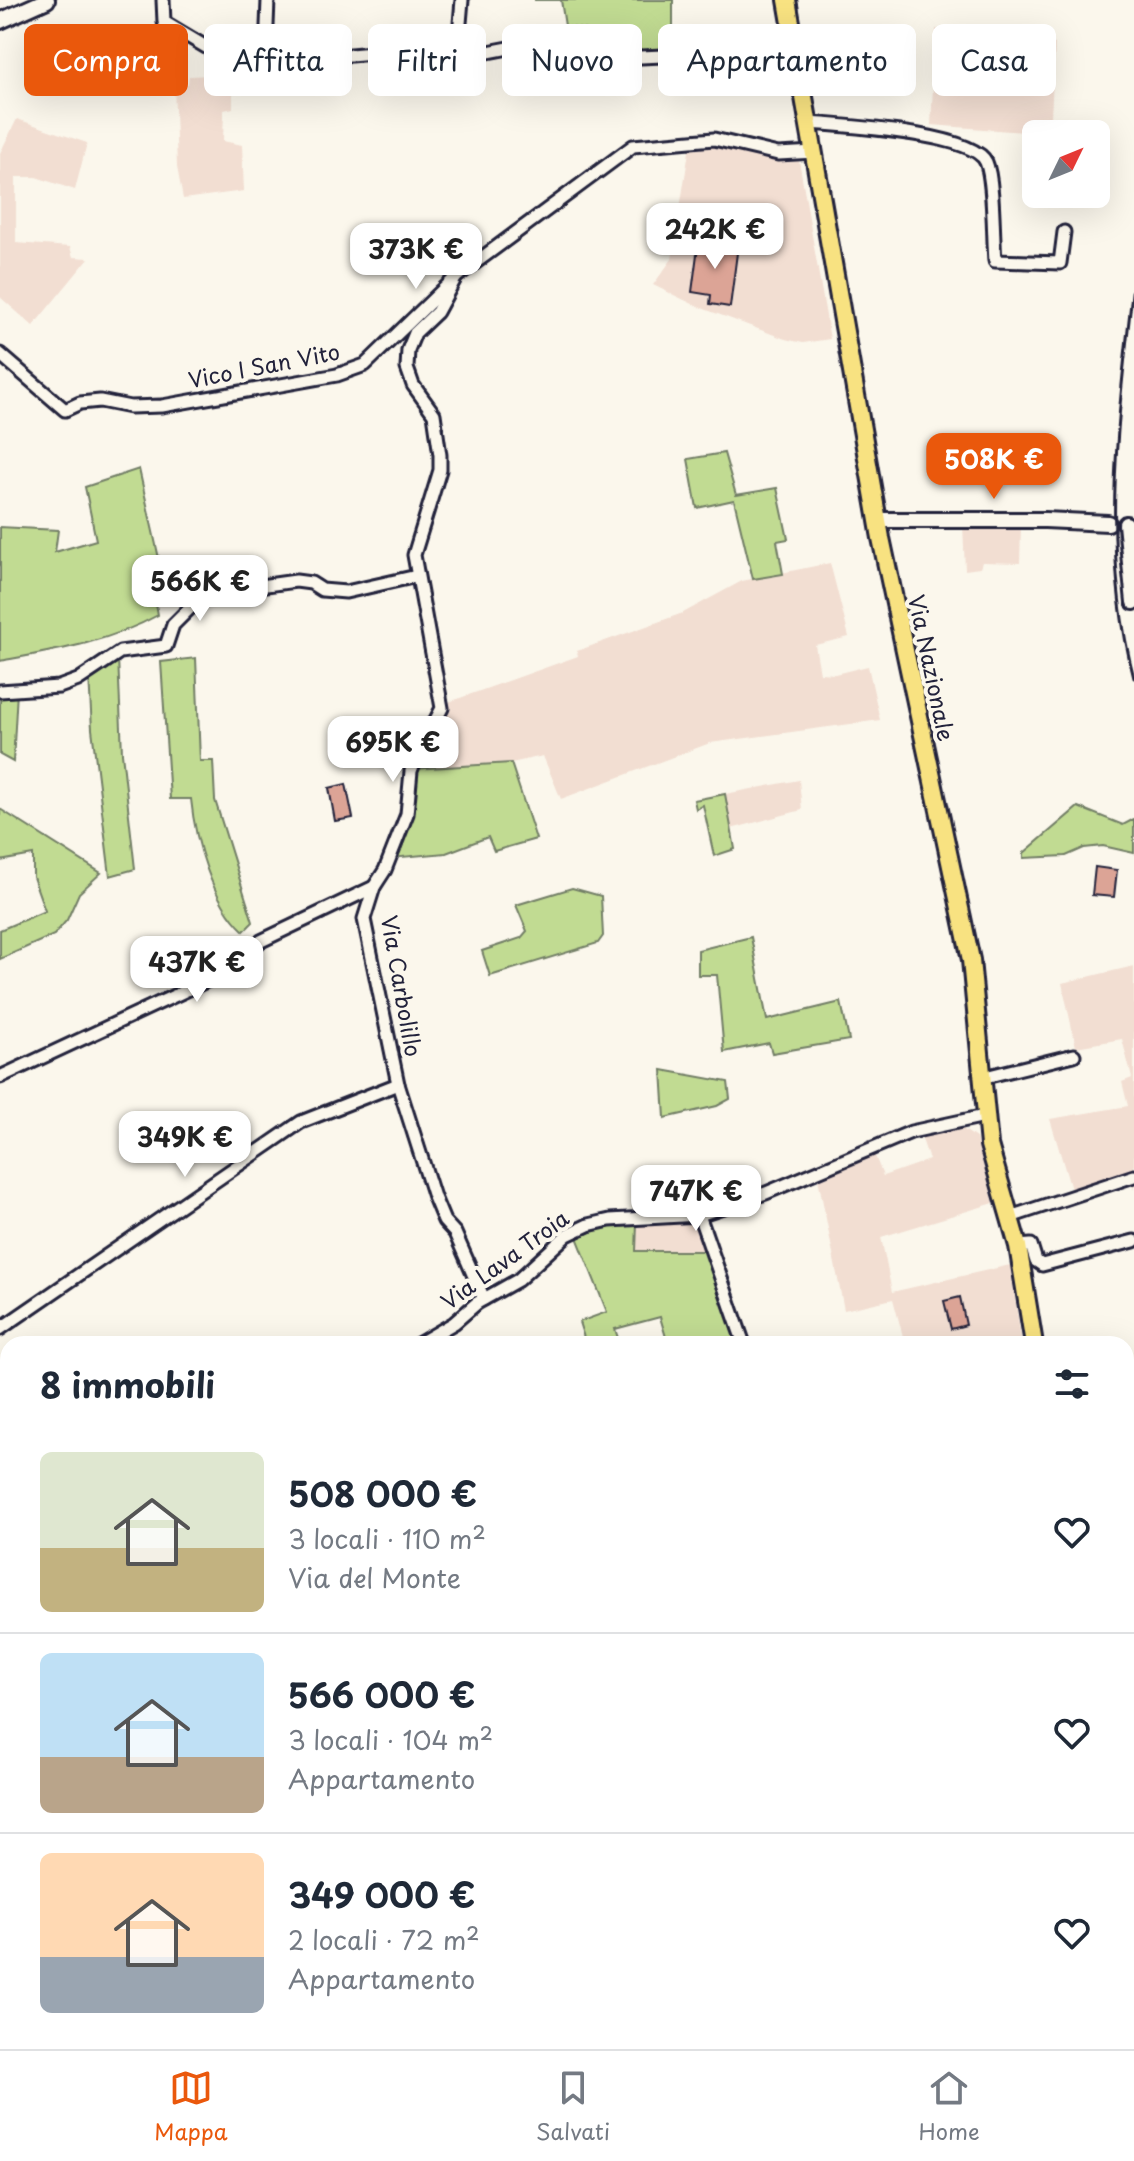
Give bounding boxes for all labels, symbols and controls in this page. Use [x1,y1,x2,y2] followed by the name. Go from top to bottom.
[24,24,188,96] chip: Compra
[204,24,352,96] chip: Affitta
[368,24,486,96] chip: Filtri
[502,24,642,96] chip: Nuovo
[658,24,916,96] chip: Appartamento
[932,24,1056,96] chip: Casa
[1022,120,1110,208] north arrow
[1022,120,1110,208] map controls
[650,203,780,271] pin: 242K €
[664,209,766,248] text: 242K €
[351,223,481,291] pin: 373K €
[368,229,464,268] text: 373K €
[185,334,342,395] street label: Vico I San Vito
[929,433,1059,501] pin: 508K €
[944,439,1044,478] text: 508K €
[135,555,265,623] pin: 566K €
[150,561,250,600] text: 566K €
[901,591,964,744] street label: Via Nazionale
[328,716,458,784] pin: 695K €
[346,722,440,761] text: 695K €
[374,912,431,1059] street label: Via Carbolillo
[132,936,262,1004] pin: 437K €
[148,942,246,981] text: 437K €
[120,1111,250,1179] pin: 349K €
[137,1117,233,1156] text: 349K €
[631,1165,761,1233] pin: 747K €
[649,1171,743,1210] text: 747K €
[433,1201,576,1317] street label: Via Lava Troia
[40,1358,215,1410] text: 8 immobili
[1050,1362,1094,1406] icon: filters
[288,1467,477,1519] text: 508 000 €
[104,1484,200,1580] icon: home
[1050,1510,1094,1554] icon: heart
[288,1519,486,1558] text: 3 locali · 110 m²
[288,1558,461,1597] text: Via del Monte
[288,1668,476,1720] text: 566 000 €
[104,1685,200,1781] icon: home
[1050,1711,1094,1755] icon: heart
[288,1720,493,1759] text: 3 locali · 104 m²
[288,1759,475,1798] text: Appartamento
[288,1868,475,1920] text: 349 000 €
[104,1885,200,1981] icon: home
[1050,1911,1094,1955] icon: heart
[288,1920,480,1959] text: 2 locali · 72 m²
[288,1959,475,1998] text: Appartamento
[154,2066,228,2147] tab: Mappa
[536,2066,610,2147] tab: Salvati
[919,2066,980,2147] tab: Home

